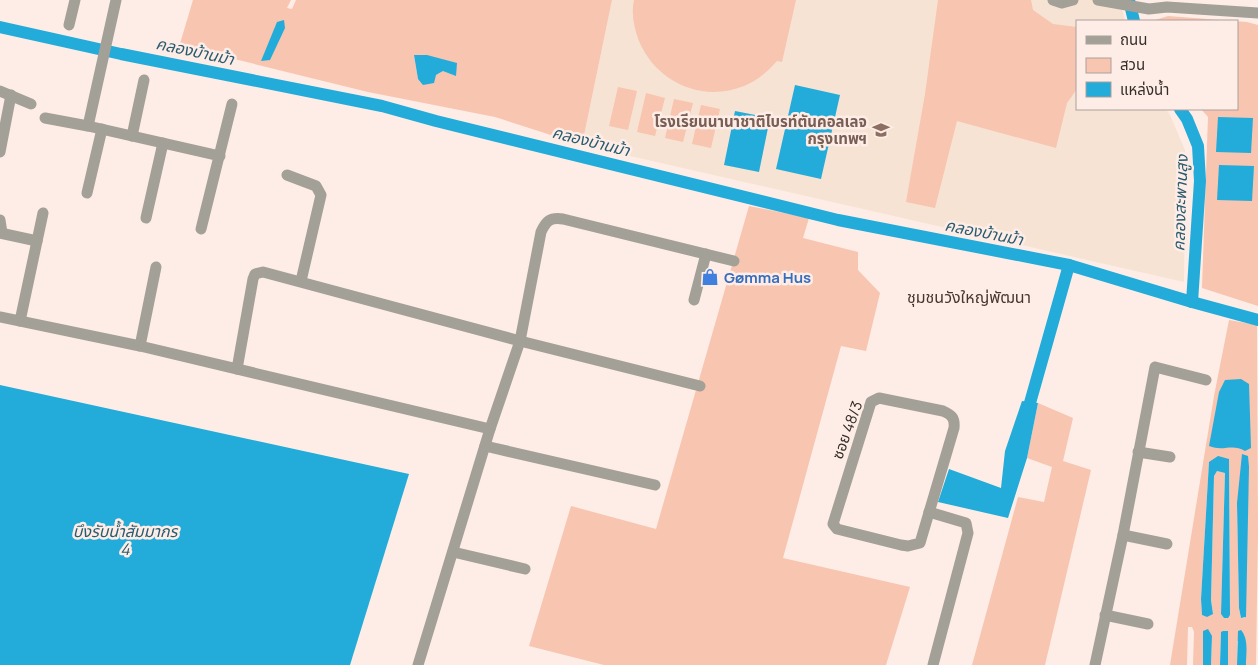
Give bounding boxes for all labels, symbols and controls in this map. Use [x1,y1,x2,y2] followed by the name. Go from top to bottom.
[1076,20,1238,110] legend
[1120,29,1147,50] text: ถนน
[154,32,237,70] water label: คลองบ้านม้า
[1120,54,1145,75] text: สวน
[1120,79,1169,100] text: แหล่งน้ำ
[654,111,867,149] place label: โรงเรียนนานาชาติไบรท์ตันคอลเลจ กรุงเทพฯ
[871,120,891,140] school or university icon: โรงเรียนนานาชาติไบรท์ตันคอลเลจ กรุงเทพฯ
[550,121,633,162] water label: คลองบ้านม้า
[1167,153,1193,252] water label: คลองสะพานสูง
[943,214,1026,251] water label: คลองบ้านม้า
[700,267,720,287] shop icon: Gømma Hus
[724,267,811,288] place label: Gømma Hus
[907,286,1031,308] district label: ชุมชนวังใหญ่พัฒนา
[827,398,867,462] street label: ซอย 48/3
[73,520,179,560] water label: บึงรับน้ำสัมมากร 4

